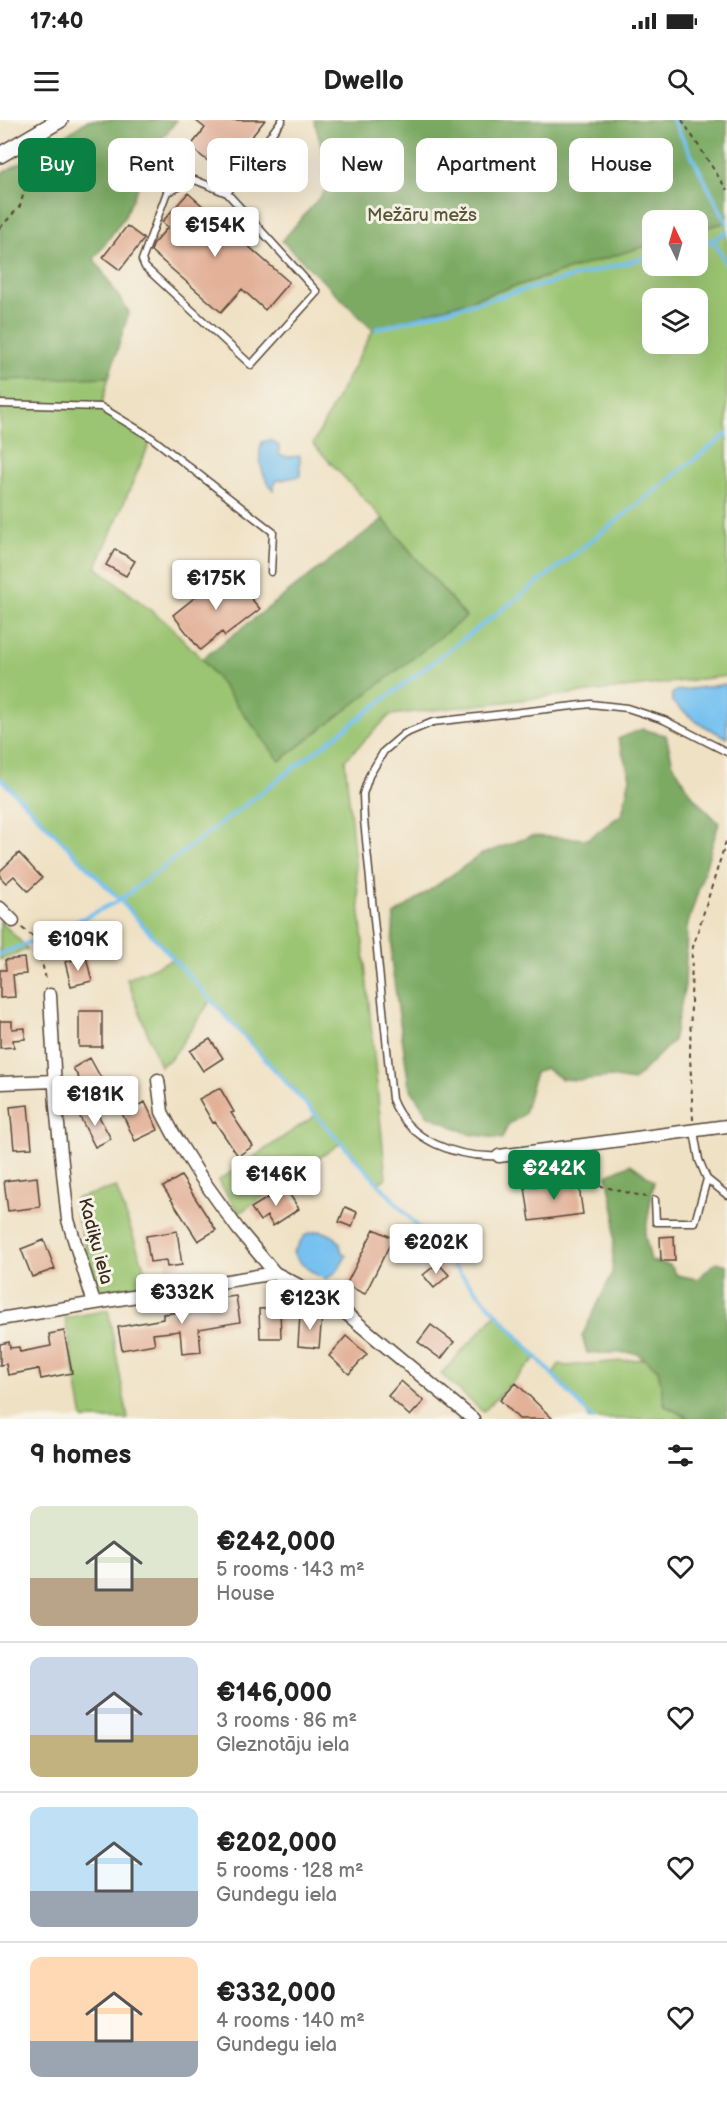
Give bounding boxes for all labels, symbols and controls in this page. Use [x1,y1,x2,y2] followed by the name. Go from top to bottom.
[30,8,83,35] text: 17:40
[30,65,63,98] icon: menu
[323,65,404,97] text: Dwello
[664,65,697,98] icon: search
[18,138,96,192] chip: Buy
[108,138,195,192] chip: Rent
[207,138,308,192] chip: Filters
[320,138,404,192] chip: New
[416,138,557,192] chip: Apartment
[569,138,673,192] chip: House
[367,205,477,226] park label: Mežāru mežs
[173,207,257,258] pin: €154K
[642,210,708,276] north arrow
[642,210,708,354] map controls
[185,214,245,238] text: €154K
[642,288,708,354] button: layers
[174,560,258,611] pin: €175K
[186,567,246,591] text: €175K
[36,921,120,972] pin: €109K
[47,928,109,952] text: €109K
[53,1076,137,1127] pin: €181K
[66,1083,124,1107] text: €181K
[512,1150,596,1201] pin: €242K
[234,1156,318,1207] pin: €146K
[522,1157,586,1181] text: €242K
[246,1163,307,1187] text: €146K
[74,1196,117,1287] street label: Kadiķu iela
[394,1224,478,1275] pin: €202K
[404,1231,468,1255] text: €202K
[140,1274,224,1325] pin: €332K
[268,1280,352,1331] pin: €123K
[150,1281,214,1305] text: €332K
[280,1287,340,1311] text: €123K
[664,1439,697,1472] icon: filters
[30,1440,131,1471] text: 9 homes
[216,1527,335,1558] text: €242,000
[78,1530,150,1602] icon: home
[664,1550,697,1583] icon: heart
[216,1558,365,1582] text: 5 rooms · 143 m²
[216,1582,275,1606] text: House
[216,1678,332,1709] text: €146,000
[78,1681,150,1753] icon: home
[664,1701,697,1734] icon: heart
[216,1709,357,1733] text: 3 rooms · 86 m²
[216,1733,349,1757] text: Gleznotāju iela
[216,1828,337,1859] text: €202,000
[78,1831,150,1903] icon: home
[664,1851,697,1884] icon: heart
[216,1859,364,1883] text: 5 rooms · 128 m²
[216,1883,337,1907] text: Gundegu iela
[216,1978,336,2009] text: €332,000
[78,1981,150,2053] icon: home
[664,2001,697,2034] icon: heart
[216,2009,365,2033] text: 4 rooms · 140 m²
[216,2033,337,2057] text: Gundegu iela

